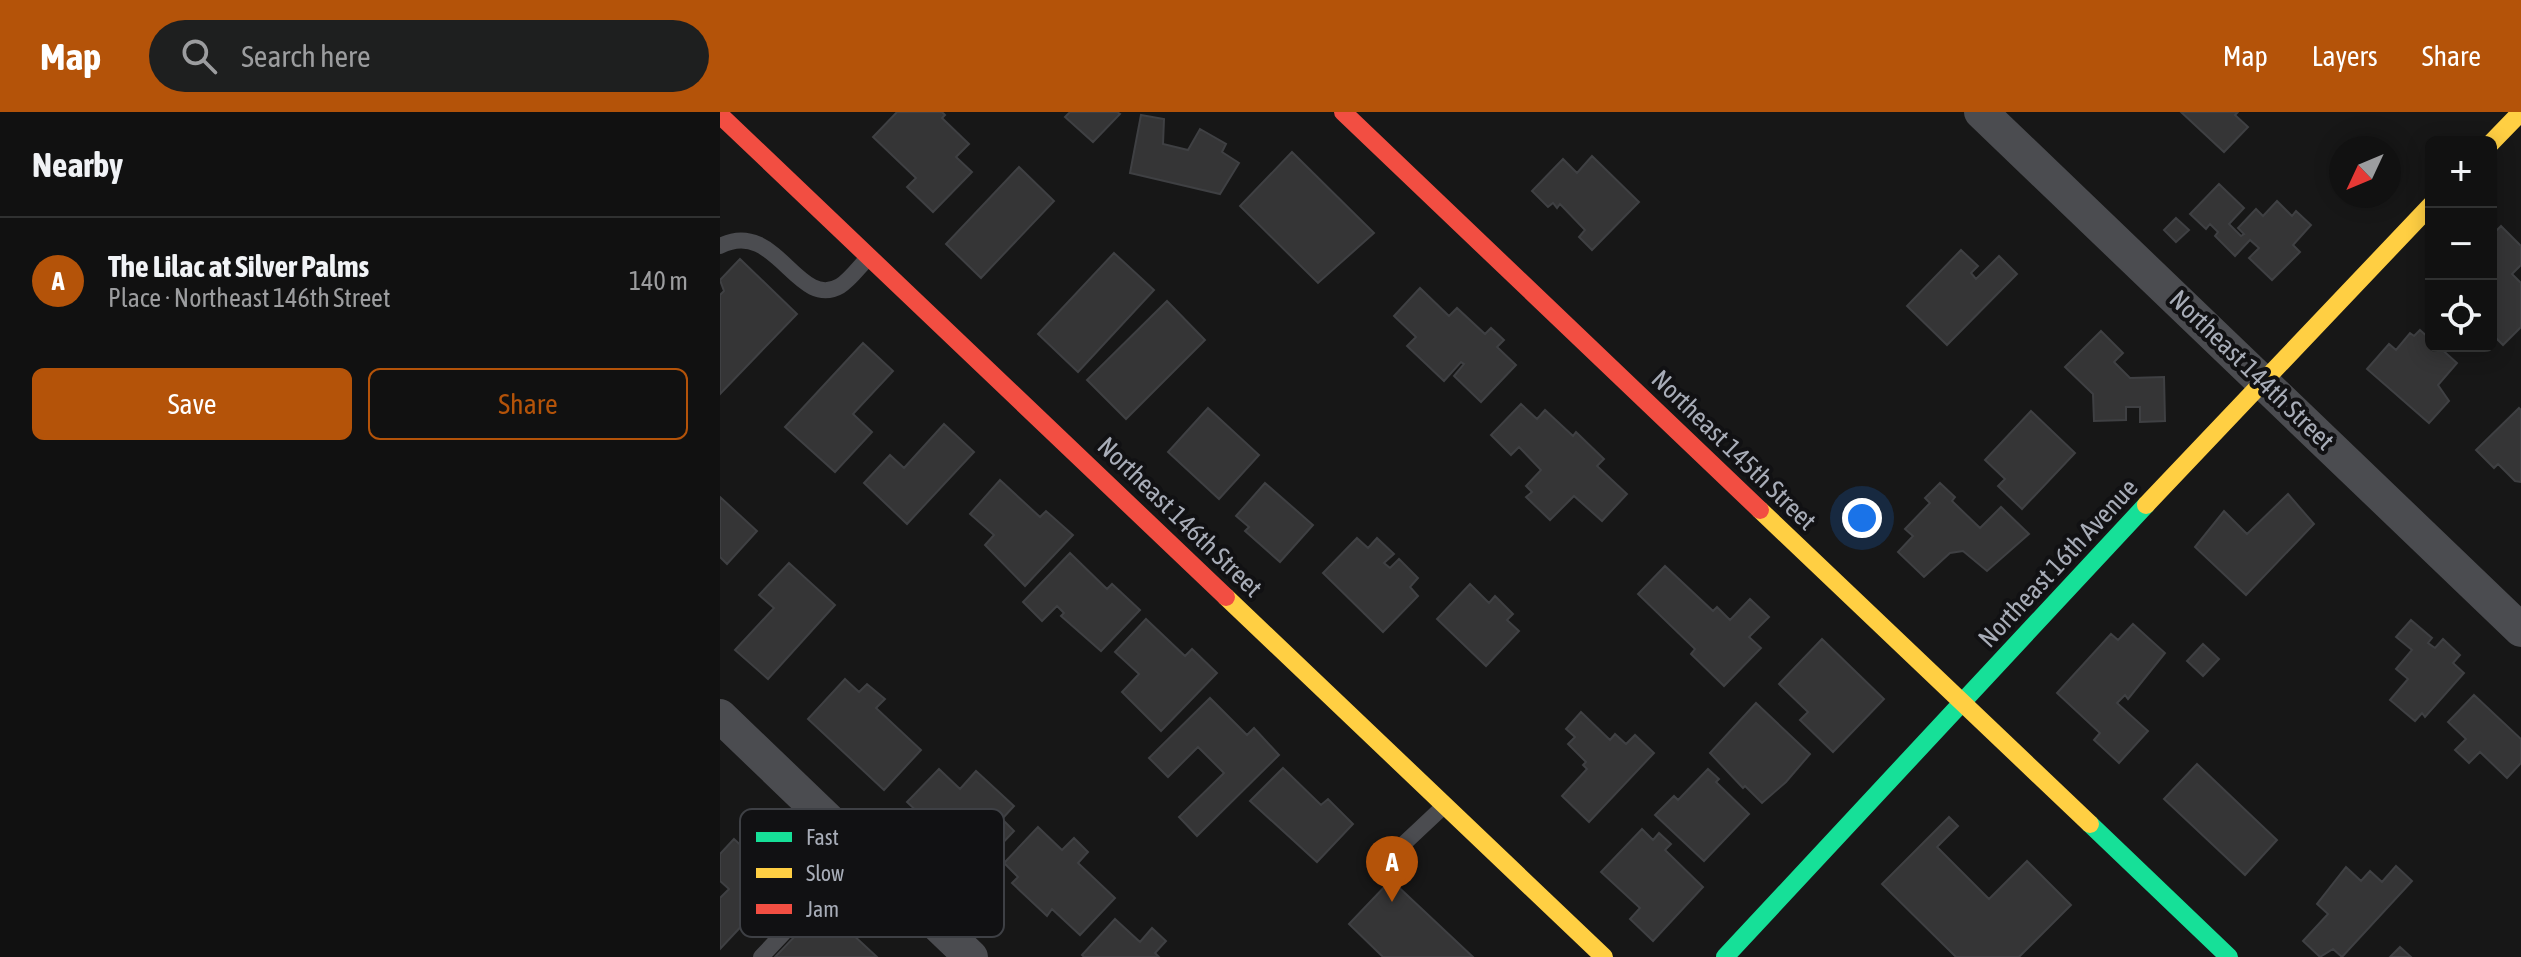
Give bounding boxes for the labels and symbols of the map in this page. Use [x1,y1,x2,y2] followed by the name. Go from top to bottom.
[2329,136,2401,208] north arrow
[2164,284,2340,456] street label: Northeast 144th Street
[1646,364,1822,536] street label: Northeast 145th Street
[1092,431,1268,603] street label: Northeast 146th Street
[1972,473,2144,653] street label: Northeast 16th Avenue
[1842,498,1882,538] your location
[740,809,1004,937] legend
[806,824,839,850] text: Fast
[1366,836,1418,902] pin: A
[806,860,844,886] text: Slow
[806,896,839,922] text: Jam

